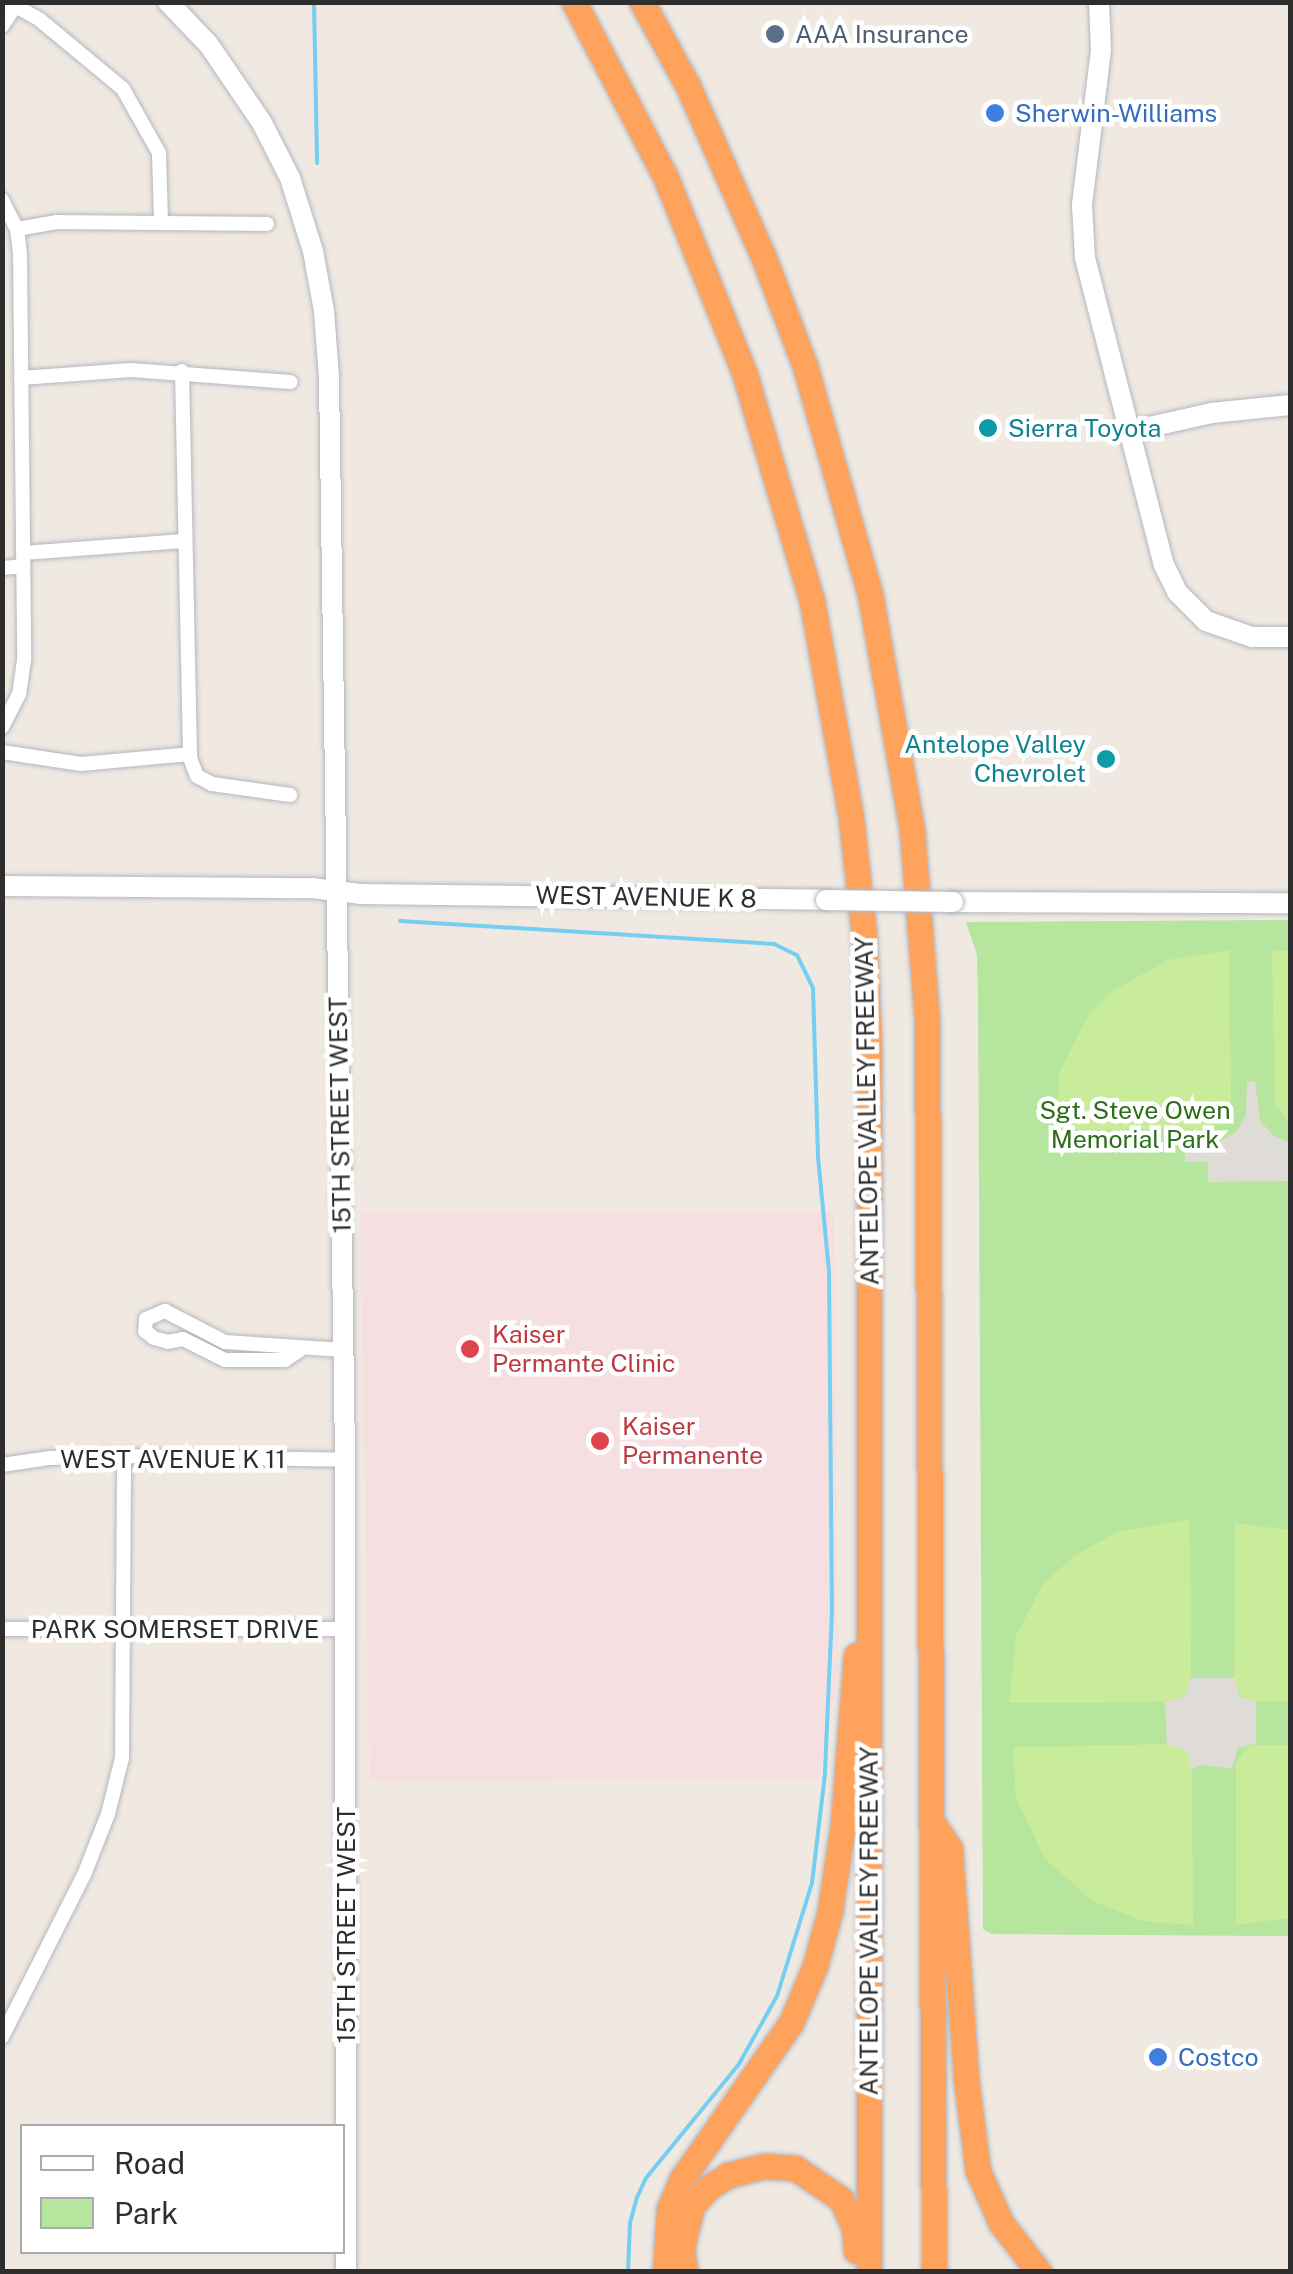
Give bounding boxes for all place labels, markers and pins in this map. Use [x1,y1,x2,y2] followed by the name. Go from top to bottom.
[795,19,969,49] place label: AAA Insurance
[764,23,786,45] marker: AAA Insurance
[1015,98,1217,128] place label: Sherwin-Williams
[984,102,1006,124] marker: Sherwin-Williams
[1008,413,1161,443] place label: Sierra Toyota
[977,417,999,439] marker: Sierra Toyota
[904,730,1086,789] place label: Antelope Valley Chevrolet
[1095,748,1117,770] marker: Antelope Valley Chevrolet
[492,1320,676,1379] place label: Kaiser Permante Clinic
[457,1336,483,1362] marker: Kaiser Permante Clinic
[622,1412,763,1471] place label: Kaiser Permanente
[587,1428,613,1454] marker: Kaiser Permanente
[1178,2042,1259,2072] place label: Costco
[1147,2046,1169,2068] marker: Costco

